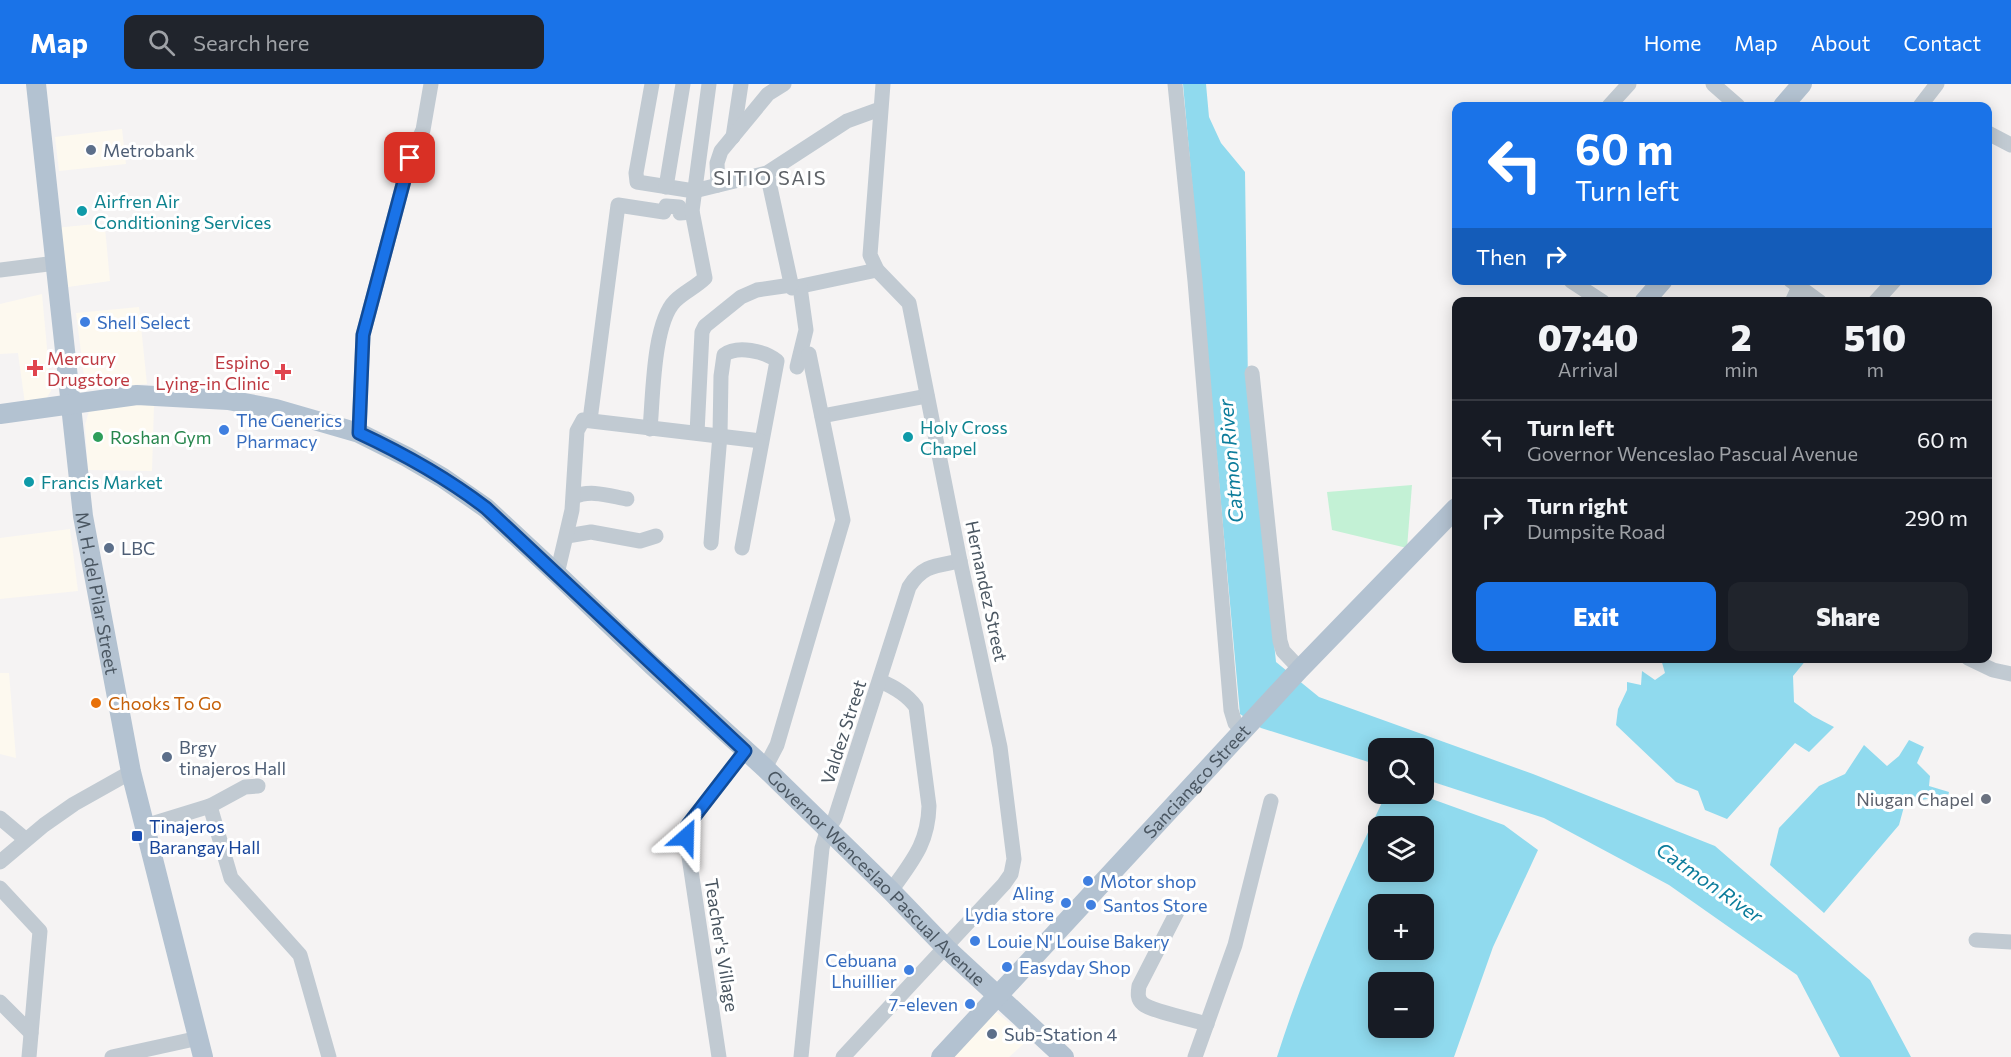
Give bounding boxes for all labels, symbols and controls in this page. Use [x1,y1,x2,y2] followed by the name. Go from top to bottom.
[124,15,544,69] search box
[30,25,88,59] text: Map
[145,26,178,59] icon: search
[193,29,309,56] text: Search here
[1644,30,1701,55] text: Home
[1734,30,1778,55] text: Map
[1811,30,1870,55] text: About
[1903,30,1981,55] text: Contact
[1575,122,1674,174] text: 60 m
[1476,126,1554,204] icon: left
[384,132,435,183] pin
[103,139,195,161] place label: Metrobank
[393,141,426,174] icon: arrive
[84,143,98,157] marker: Metrobank
[713,165,827,189] district label: SITIO SAIS
[1575,174,1679,207] text: Turn left
[94,190,271,233] place label: Airfren Air Conditioning Services
[75,204,89,218] marker: Airfren Air Conditioning Services
[1539,240,1572,273] icon: right
[1476,243,1527,270] text: Then
[97,311,190,333] place label: Shell Select
[1538,314,1638,358] text: 07:40
[1731,314,1752,358] text: 2
[1844,314,1906,358] text: 510
[78,315,92,329] marker: Shell Select
[47,347,130,390] place label: Mercury Drugstore
[155,351,270,394] place label: Espino Lying-in Clinic
[1558,357,1618,381] text: Arrival
[1724,357,1758,381] text: min
[1866,357,1884,381] text: m
[28,361,42,375] marker: Mercury Drugstore
[274,363,292,381] marker: Espino Lying-in Clinic
[1213,397,1247,524] water label: Catmon River
[236,409,342,452] place label: The Generics Pharmacy
[1527,414,1614,441] text: Turn left
[920,416,1008,459] place label: Holy Cross Chapel
[217,423,231,437] marker: The Generics Pharmacy
[1476,423,1509,456] icon: left
[110,426,212,448] place label: Roshan Gym
[1917,426,1968,453] text: 60 m
[91,430,105,444] marker: Roshan Gym
[901,430,915,444] marker: Holy Cross Chapel
[1527,441,1858,465] text: Governor Wenceslao Pascual Avenue
[41,471,163,493] place label: Francis Market
[22,475,36,489] marker: Francis Market
[1527,492,1628,519] text: Turn right
[1476,501,1509,534] icon: right
[1905,504,1968,531] text: 290 m
[71,510,124,677] street label: M. H. del Pilar Street
[961,519,1013,663] street label: Hernandez Street
[1527,519,1665,543] text: Dumpsite Road
[121,537,155,559] place label: LBC
[102,541,116,555] marker: LBC
[1476,582,1716,651] button: Exit
[1728,582,1968,651] button: Share
[816,677,870,787] street label: Valdez Street
[108,692,222,714] place label: Chooks To Go
[89,696,103,710] marker: Chooks To Go
[1138,720,1254,843] street label: Sanciangco Street
[179,736,286,779] place label: Brgy tinajeros Hall
[1368,738,1434,1038] map controls
[1368,738,1434,804] button: search
[160,750,174,764] marker: Brgy tinajeros Hall
[762,765,990,990] street label: Governor Wenceslao Pascual Avenue
[1856,788,1974,810] place label: Niugan Chapel
[1979,792,1993,806] marker: Niugan Chapel
[654,805,718,869] position arrow
[149,815,260,858] place label: Tinajeros Barangay Hall
[1368,816,1434,882] button: layers
[130,829,144,843] marker: Tinajeros Barangay Hall
[1652,837,1769,928] water label: Catmon River
[1100,870,1196,892] place label: Motor shop
[1081,874,1095,888] marker: Motor shop
[701,877,743,1013] street label: Teacher's Village
[965,882,1054,925] place label: Aling Lydia store
[1103,894,1208,916] place label: Santos Store
[1368,894,1434,960] button: +
[1059,896,1073,910] marker: Aling Lydia store
[1084,898,1098,912] marker: Santos Store
[987,930,1170,952] place label: Louie N' Louise Bakery
[968,934,982,948] marker: Louie N' Louise Bakery
[825,949,897,992] place label: Cebuana Lhuillier
[1019,956,1131,978] place label: Easyday Shop
[1000,960,1014,974] marker: Easyday Shop
[902,963,916,977] marker: Cebuana Lhuillier
[1368,972,1434,1038] button: −
[889,993,958,1015] place label: 7-eleven
[963,997,977,1011] marker: 7-eleven
[1004,1023,1118,1045] place label: Sub-Station 4
[985,1027,999,1041] marker: Sub-Station 4

